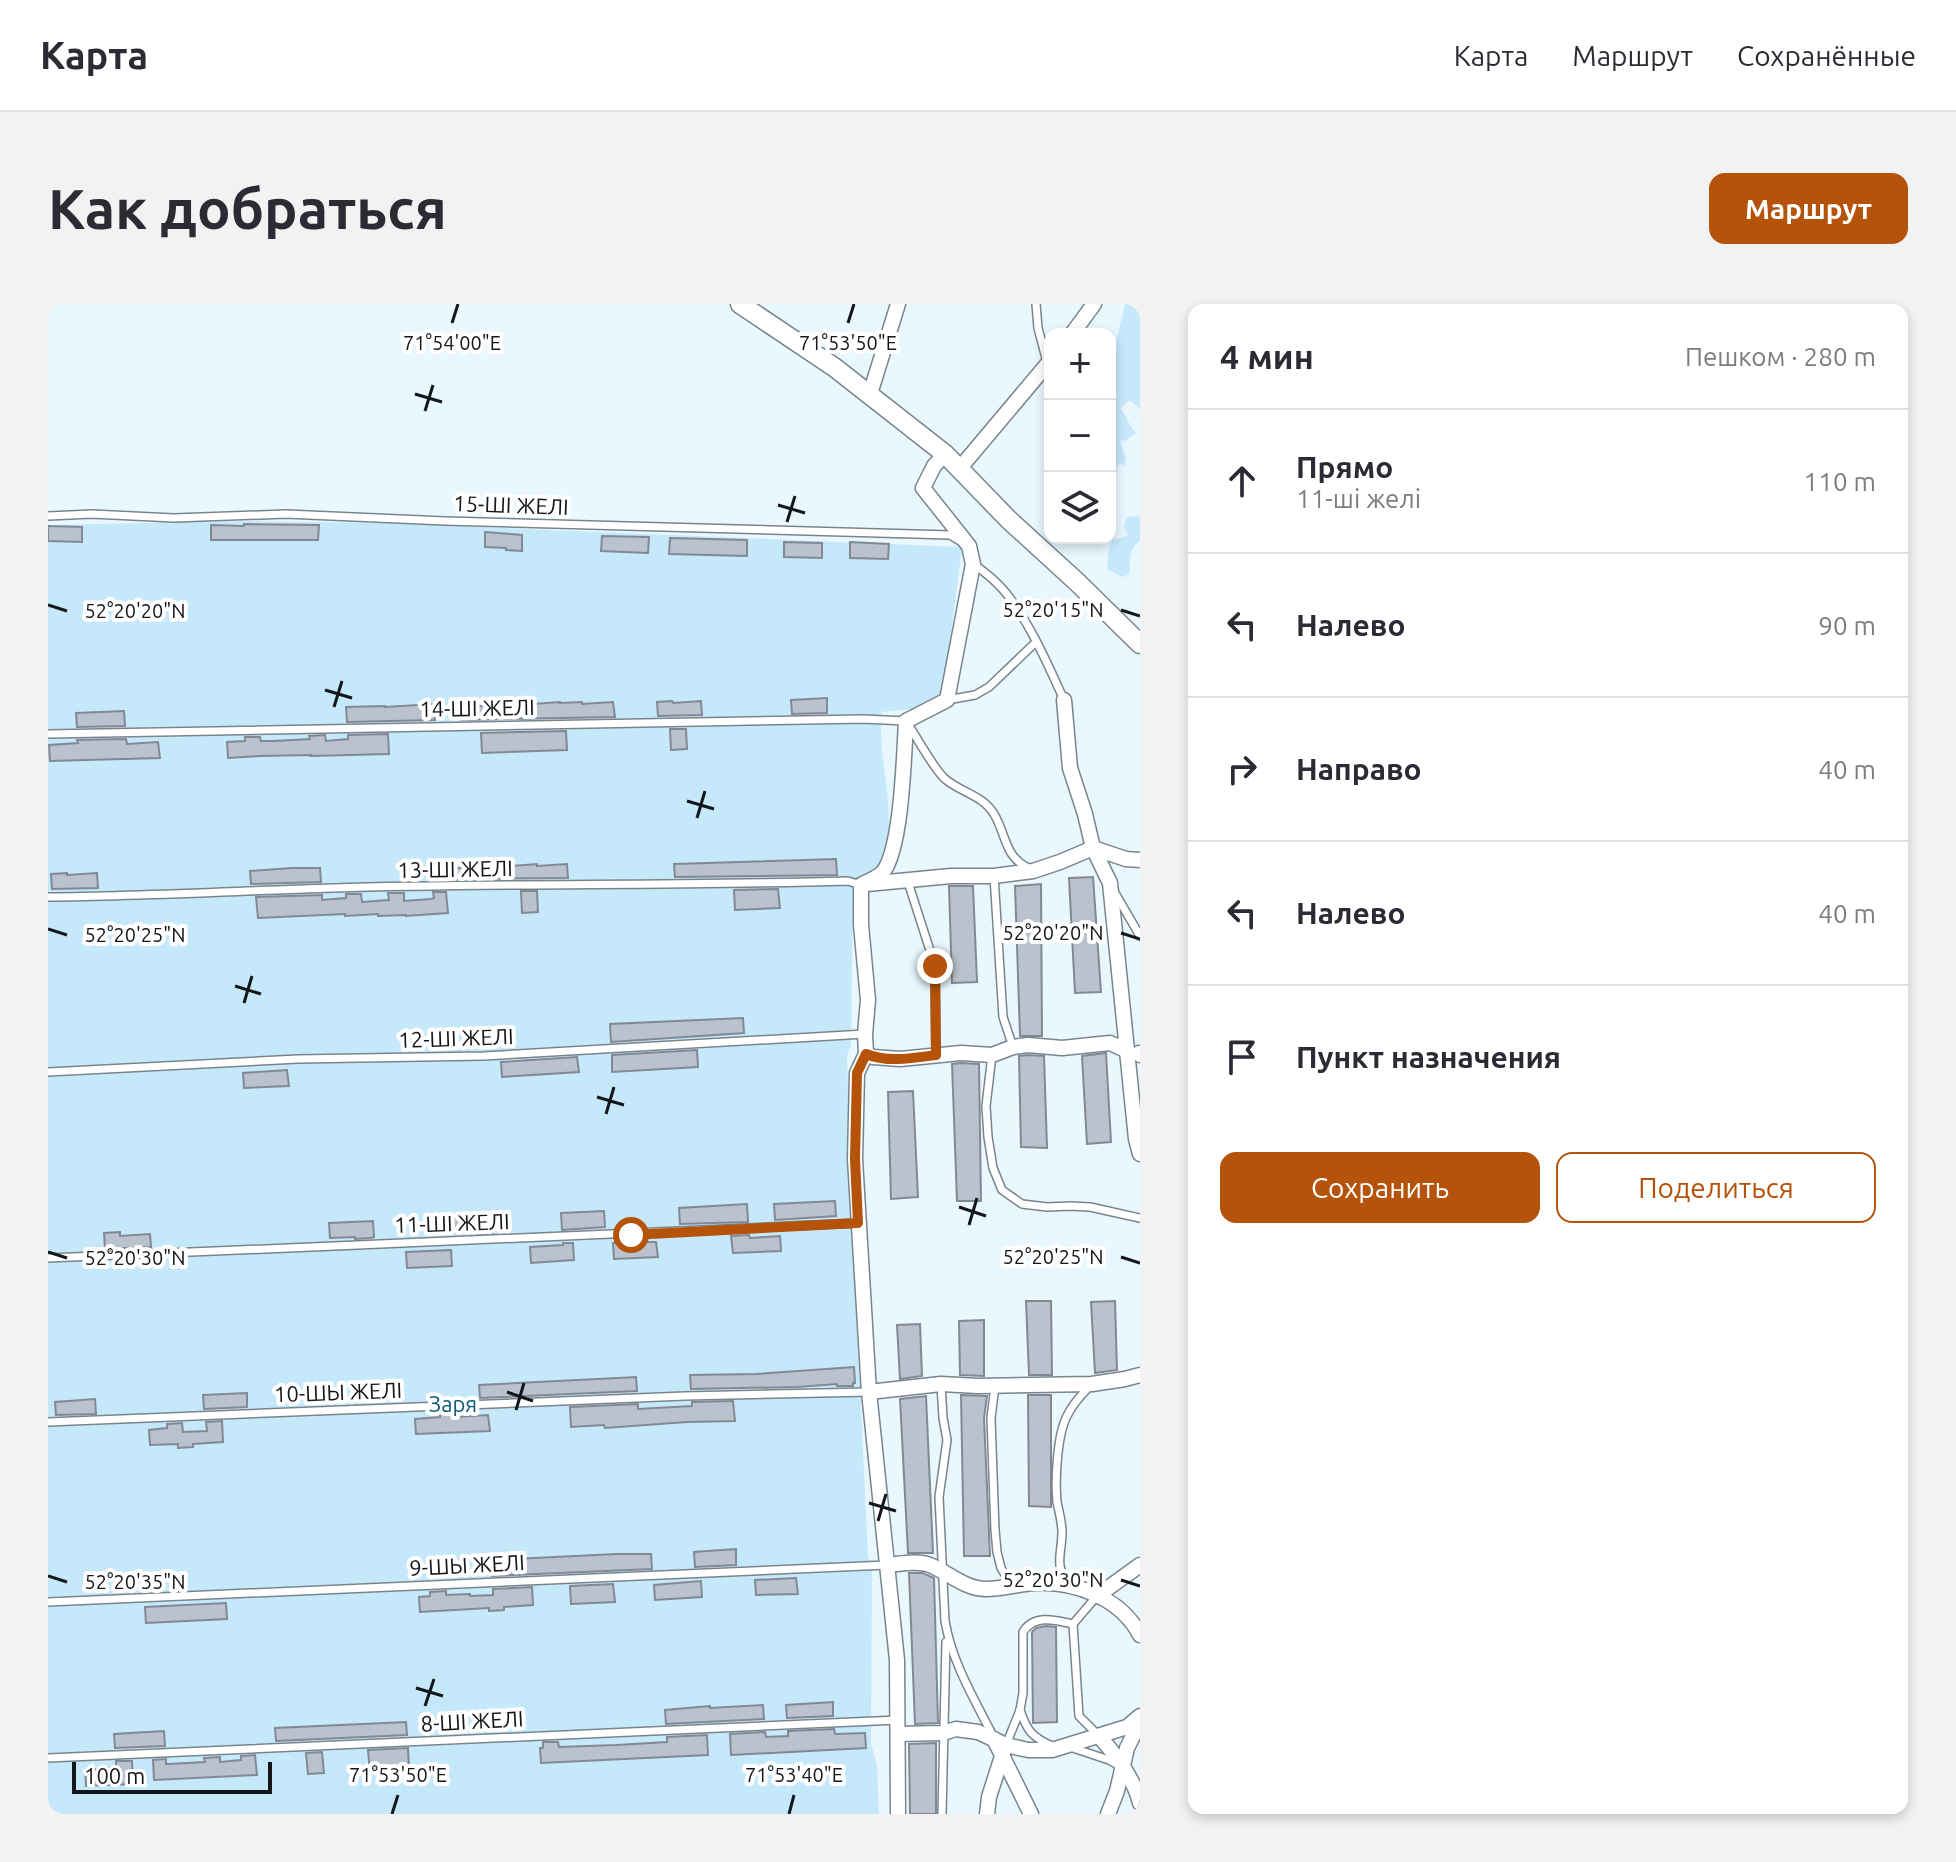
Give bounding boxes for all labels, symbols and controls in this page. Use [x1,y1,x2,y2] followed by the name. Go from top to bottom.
[40,34,148,76] text: Карта
[1454,40,1528,71] text: Карта
[1572,40,1693,71] text: Маршрут
[1737,40,1916,71] text: Сохранённые
[1709,173,1908,244] button: Маршрут
[48,177,447,240] text: Как добраться
[1044,328,1116,544] map controls
[1044,328,1116,400] button: +
[403,331,501,354] text: 71°54'00"E
[799,331,897,354] text: 71°53'50"E
[1220,337,1314,375] text: 4 мин
[1685,342,1876,371] text: Пешком · 280 m
[1044,400,1116,472] button: −
[1296,450,1393,484] text: Прямо
[1220,459,1264,503] icon: ahead
[1804,467,1876,496] text: 110 m
[1044,472,1116,544] button: layers
[1296,484,1421,513] text: 11-ші желі
[453,490,569,519] street label: 15-ШІ ЖЕЛІ
[1002,598,1104,621] text: 52°20'15"N
[84,599,186,622] text: 52°20'20"N
[1220,603,1264,647] icon: left
[1296,608,1406,642] text: Налево
[1818,611,1876,640] text: 90 m
[419,694,535,721] street label: 14-ШІ ЖЕЛІ
[1220,747,1264,791] icon: right
[1296,752,1422,786] text: Направо
[1818,755,1876,784] text: 40 m
[397,855,513,882] street label: 13-ШІ ЖЕЛІ
[1220,891,1264,935] icon: left
[1296,896,1406,930] text: Налево
[1818,899,1876,928] text: 40 m
[1002,921,1104,944] text: 52°20'20"N
[84,923,186,946] text: 52°20'25"N
[917,948,953,984] route end
[398,1023,514,1052] street label: 12-ШІ ЖЕЛІ
[1220,1035,1264,1079] icon: arrive
[1296,1040,1561,1074] text: Пункт назначения
[1220,1152,1540,1223] button: Сохранить
[1556,1152,1876,1223] button: Поделиться
[394,1208,510,1237] street label: 11-ШІ ЖЕЛІ
[613,1217,649,1253] route start
[1002,1245,1104,1268] text: 52°20'25"N
[84,1246,186,1269] text: 52°20'30"N
[274,1377,402,1406] street label: 10-ШЫ ЖЕЛІ
[429,1391,477,1416] park label: Заря
[409,1549,525,1580] street label: 9-ШЫ ЖЕЛІ
[1002,1568,1104,1591] text: 52°20'30"N
[84,1570,186,1593] text: 52°20'35"N
[420,1705,524,1736] street label: 8-ШІ ЖЕЛІ
[72,1758,272,1794] scale bar
[84,1763,145,1788] text: 100 m
[349,1763,447,1786] text: 71°53'50"E
[745,1763,843,1786] text: 71°53'40"E

